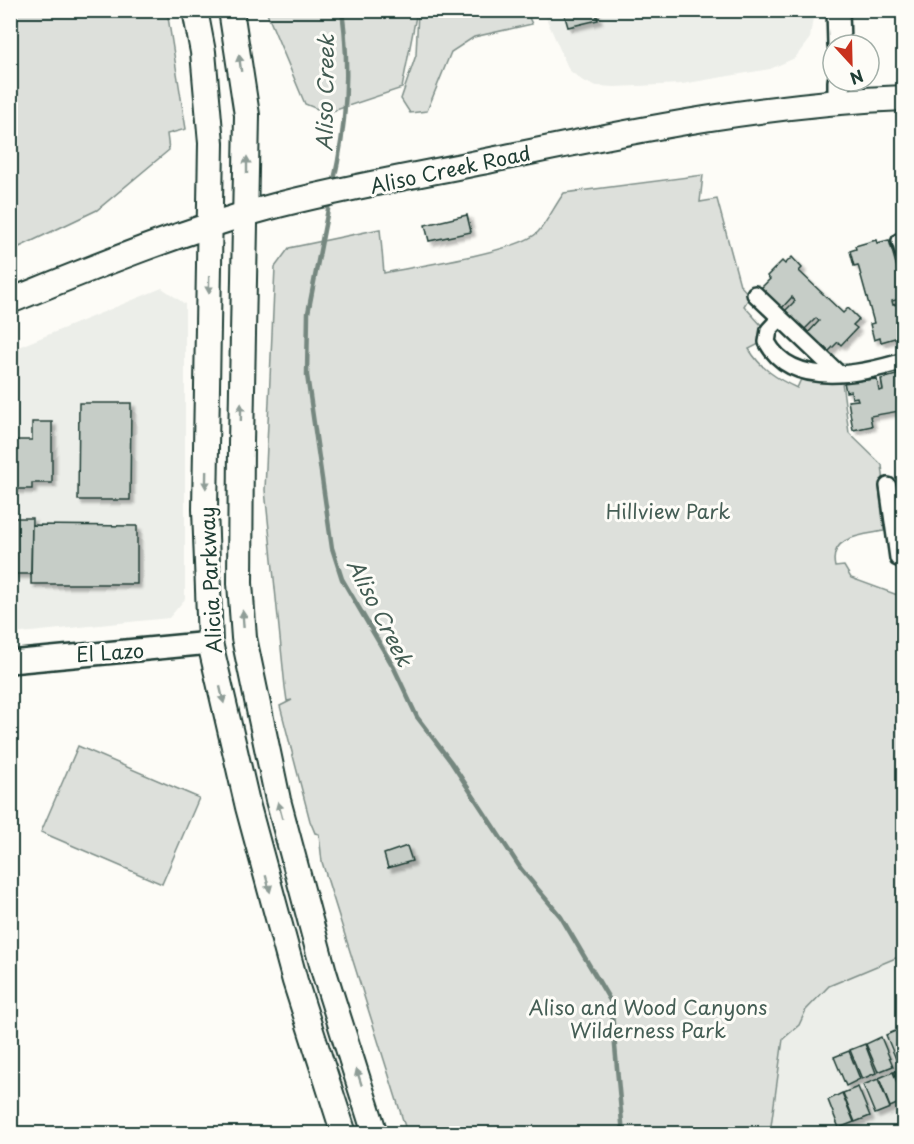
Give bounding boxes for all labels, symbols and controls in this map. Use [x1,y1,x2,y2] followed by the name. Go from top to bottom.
[307,33,341,152] water label: Aliso Creek
[821,33,881,93] north arrow
[235,53,245,72] one-way arrow
[847,64,867,91] text: N
[367,137,533,201] street label: Aliso Creek Road
[242,155,252,174] one-way arrow
[205,276,214,295] one-way arrow
[237,402,246,421] one-way arrow
[201,471,211,490] one-way arrow
[606,496,730,526] park label: Hillview Park
[191,506,229,654] street label: Alicia Parkway
[340,553,422,672] water label: Aliso Creek
[238,609,247,628] one-way arrow
[75,635,145,669] street label: El Lazo
[218,685,227,704] one-way arrow
[275,801,285,819] one-way arrow
[264,875,274,893] one-way arrow
[529,992,767,1045] park label: Aliso and Wood Canyons Wilderness Park
[354,1068,363,1086] one-way arrow

